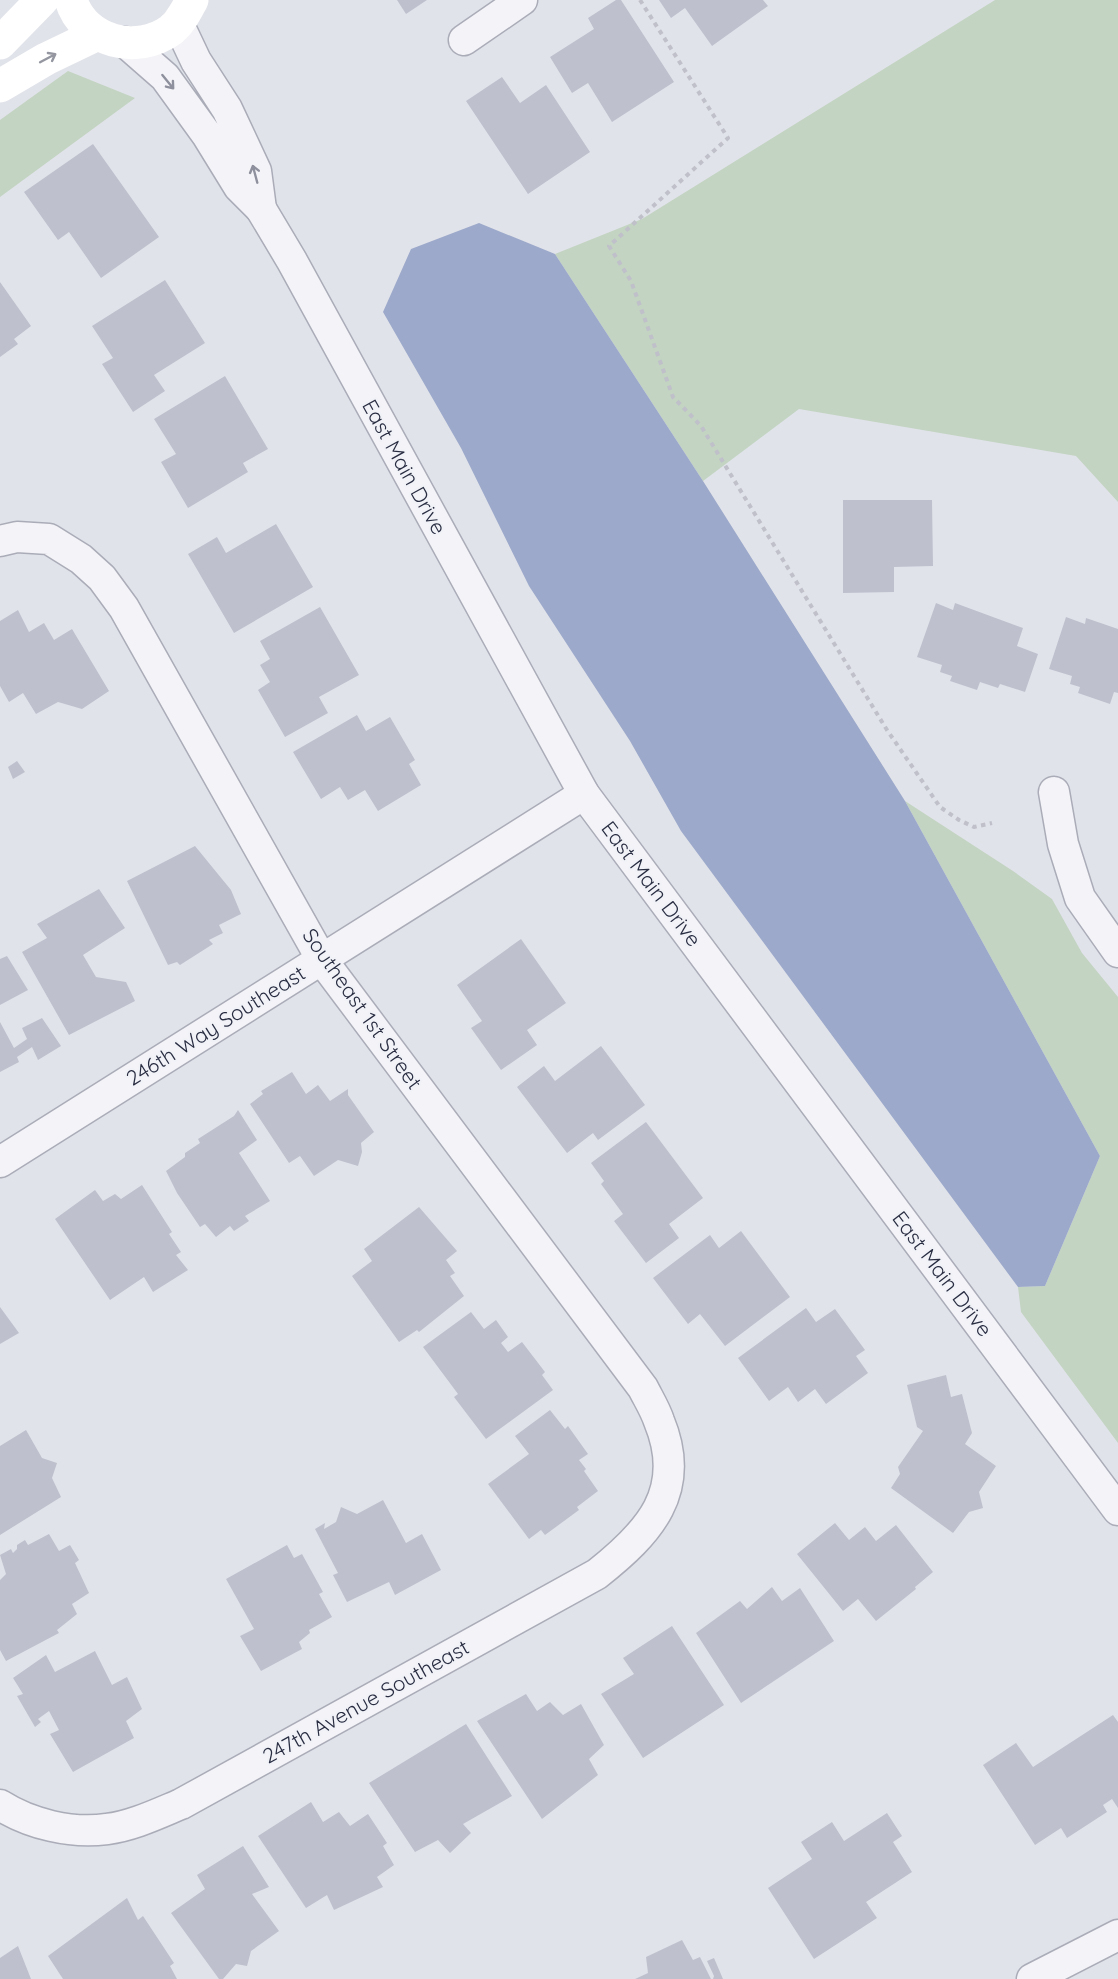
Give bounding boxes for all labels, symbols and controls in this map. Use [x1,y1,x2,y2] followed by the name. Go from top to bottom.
[39,52,57,63] one-way arrow
[161,74,175,89] one-way arrow
[249,165,261,184] one-way arrow
[357,394,453,539] street label: East Main Drive
[596,816,707,951] street label: East Main Drive
[297,923,428,1094] street label: Southeast 1st Street
[121,960,310,1091] street label: 246th Way Southeast
[887,1206,998,1341] street label: East Main Drive
[258,1634,473,1769] street label: 247th Avenue Southeast

